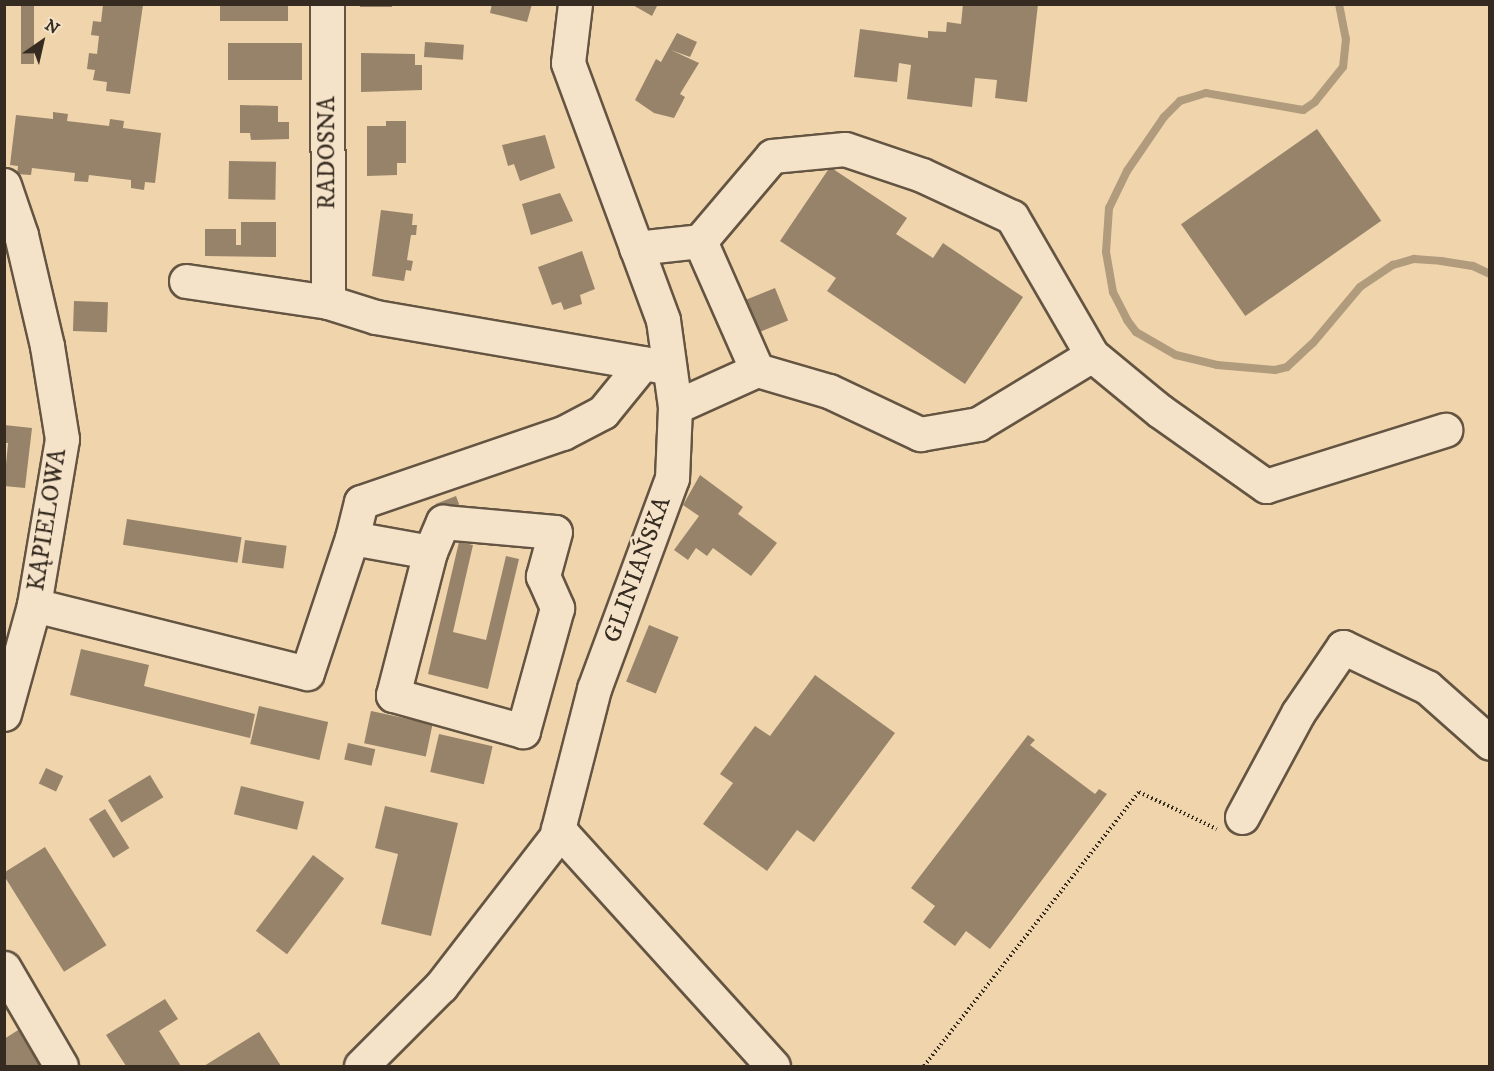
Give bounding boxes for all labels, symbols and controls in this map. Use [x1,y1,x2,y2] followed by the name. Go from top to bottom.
[12,12,72,72] north arrow
[41,15,63,39] text: N
[314,96,342,210] street label: RADOSNA
[23,447,73,593] street label: KĄPIELOWA
[598,493,678,647] street label: GLINIAŃSKA

